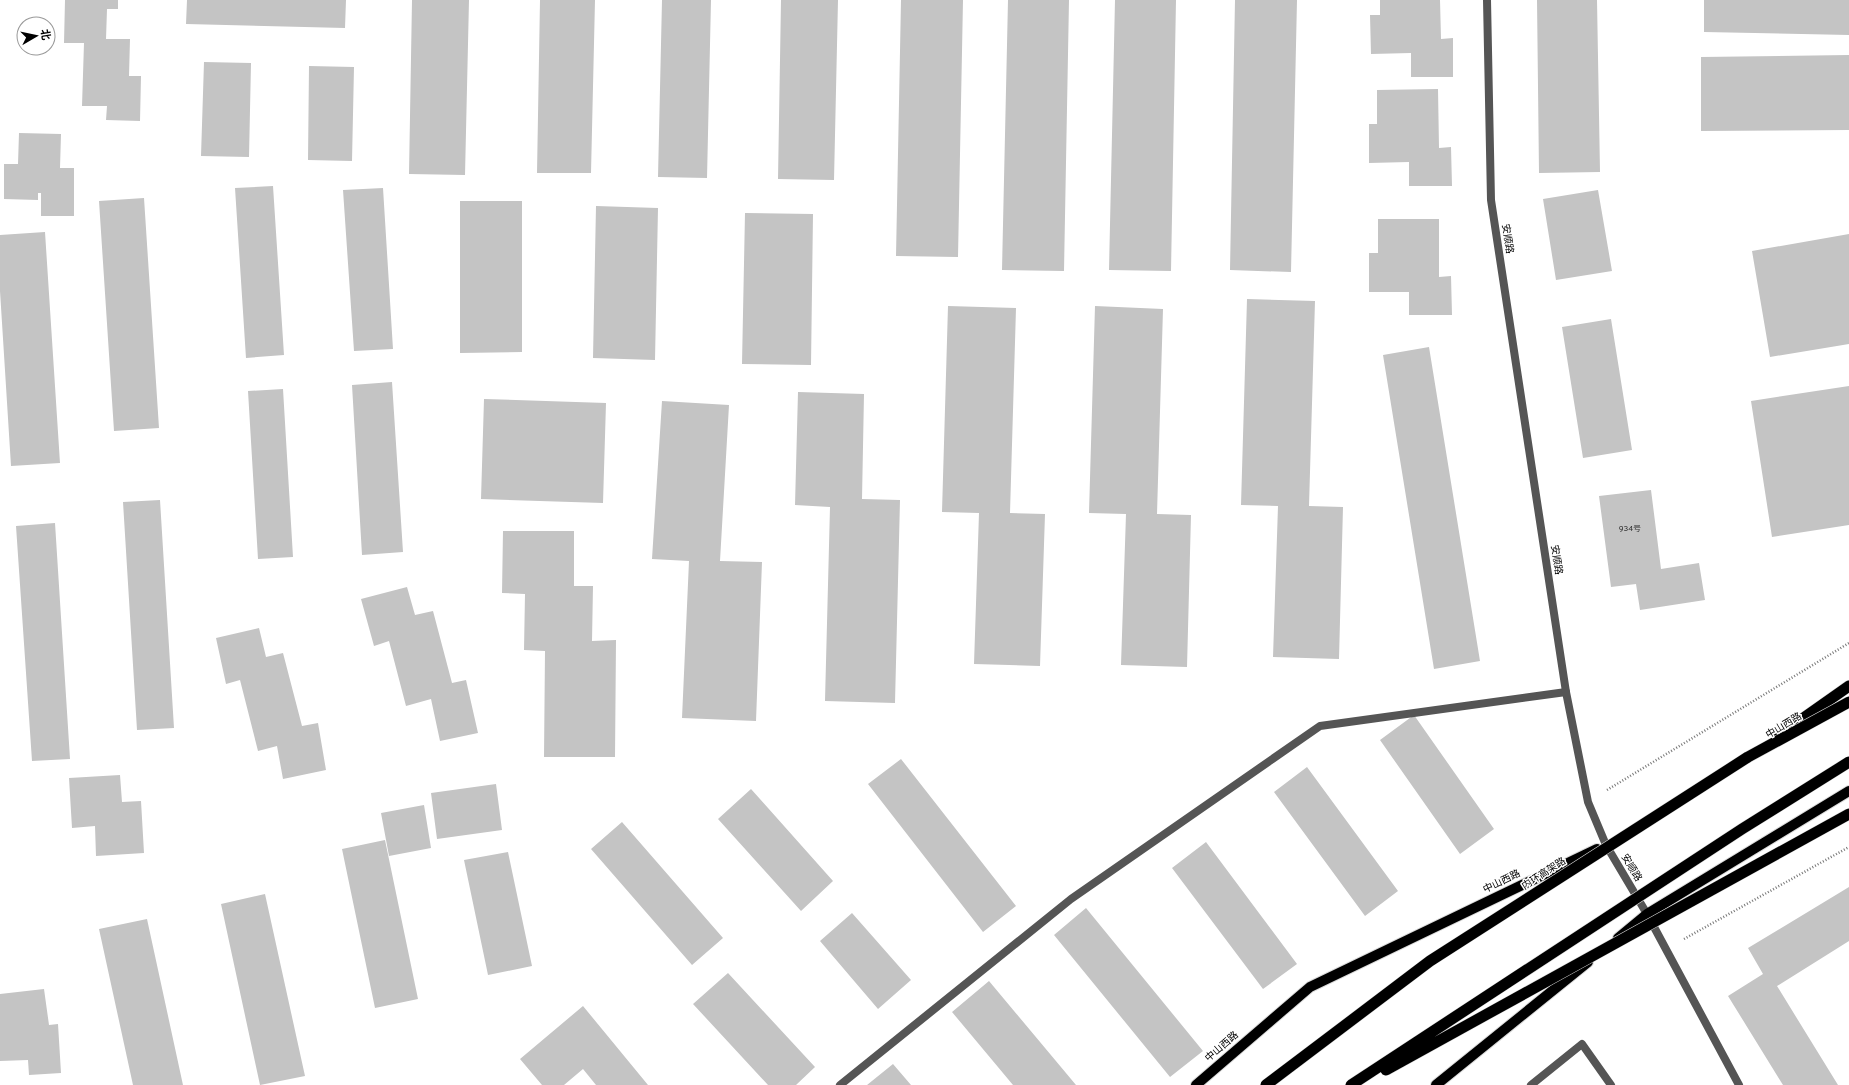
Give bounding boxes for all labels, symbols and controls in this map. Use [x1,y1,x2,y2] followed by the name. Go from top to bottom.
[16,16,56,56] north arrow
[37,28,53,41] text: 北
[1498,223,1516,255] street label: 安顺路
[1619,524,1641,534] house number: 934号
[1547,544,1565,576] street label: 安顺路
[1764,710,1804,742] street label: 中山西路
[1618,852,1644,884] street label: 安顺路
[1519,855,1569,893] street label: 内环高架路
[1481,867,1523,897] street label: 中山西路
[1203,1029,1241,1065] street label: 中山西路

